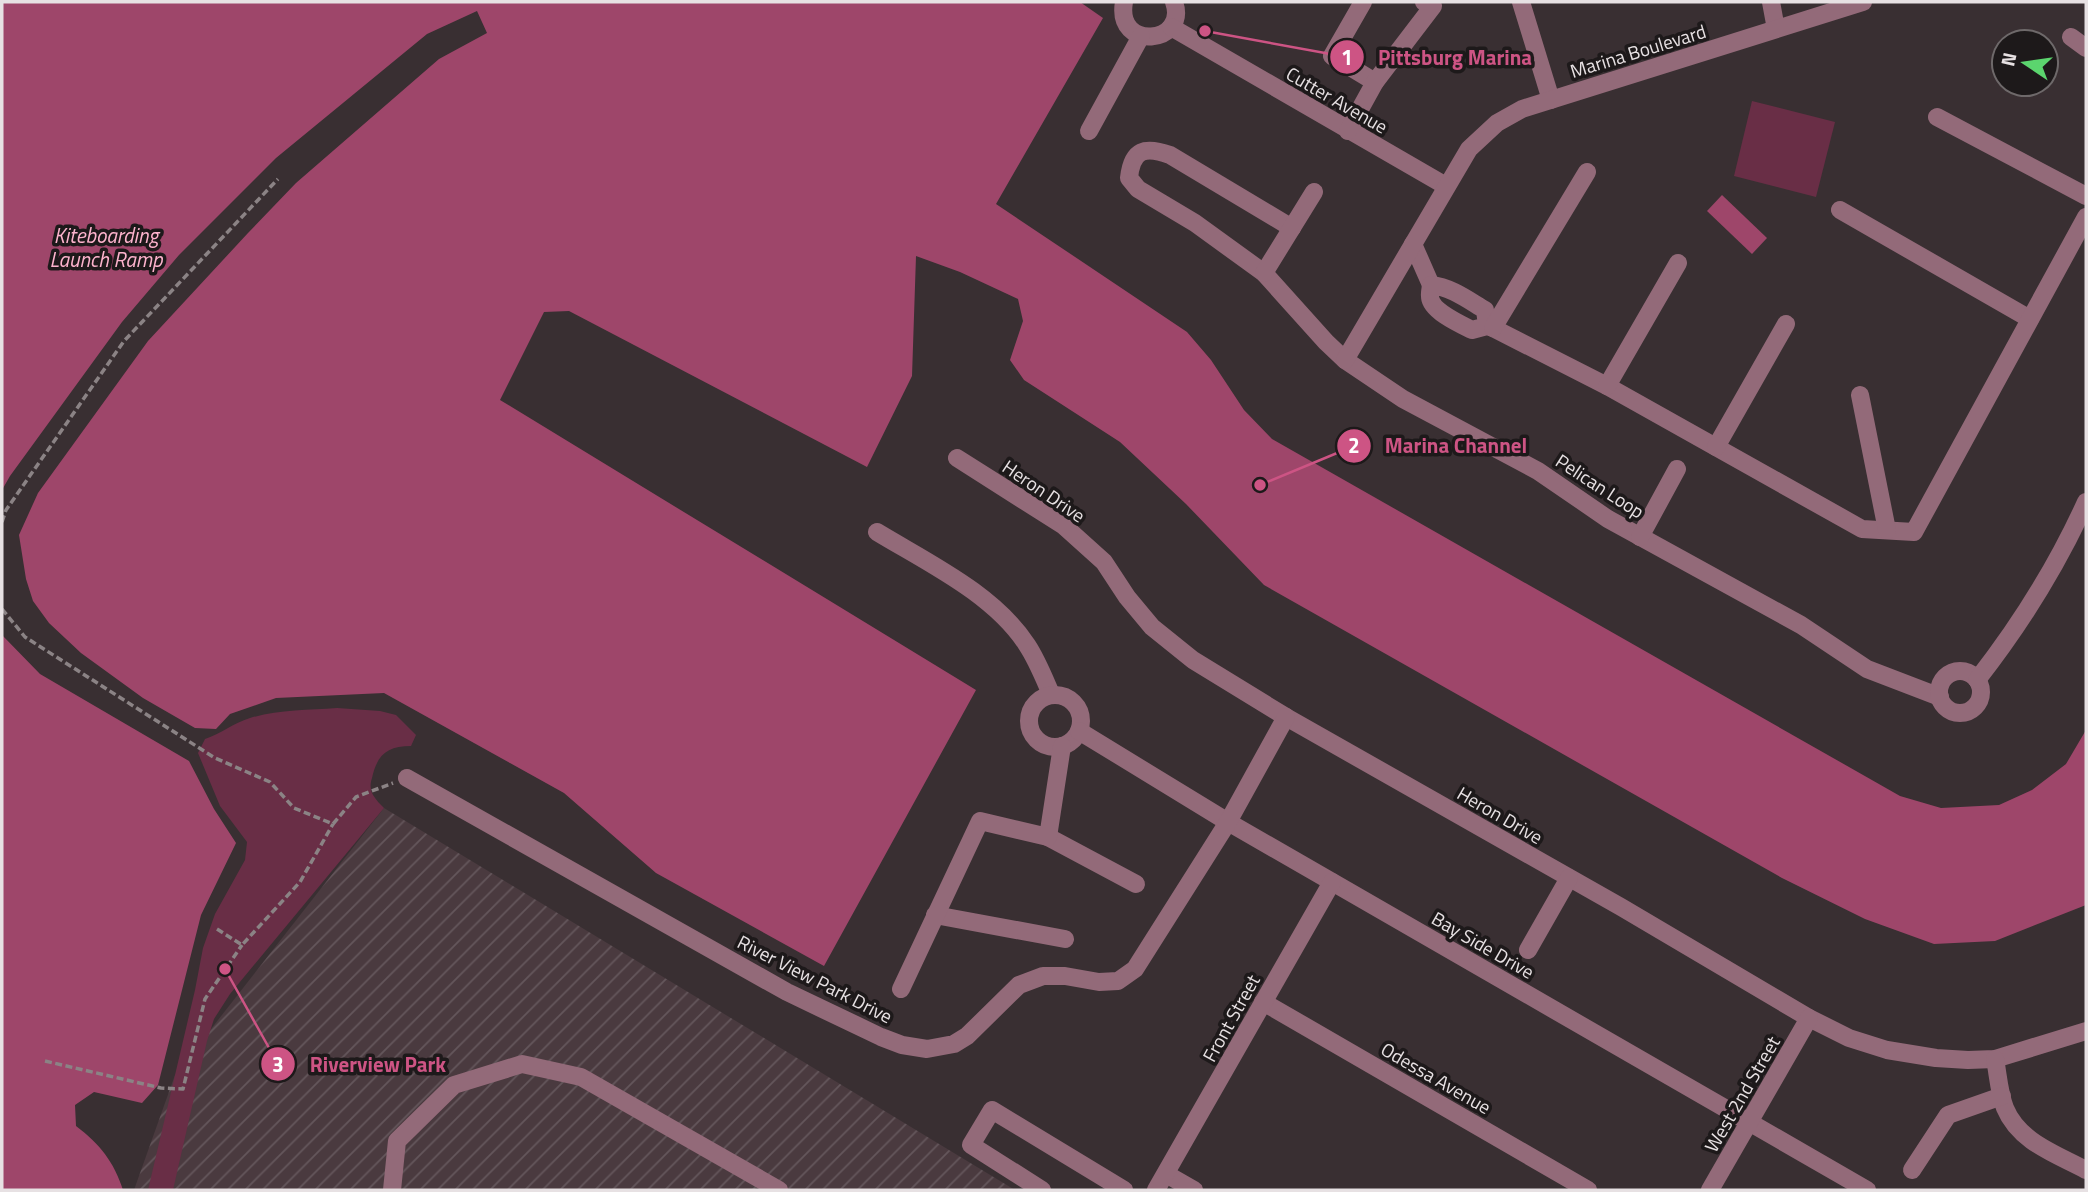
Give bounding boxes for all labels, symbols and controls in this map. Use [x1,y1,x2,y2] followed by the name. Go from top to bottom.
[1566,16,1709,85] street label: Marina Boulevard
[1990,28,2060,98] north arrow
[1329,36,1546,78] callout: Pittsburg Marina
[1341,41,1353,73] text: 1
[1378,41,1532,73] text: Pittsburg Marina
[1992,49,2024,69] text: N
[1281,59,1394,140] street label: Cutter Avenue
[50,219,164,275] water label: Kiteboarding Launch Ramp
[1336,425,1541,467] callout: Marina Channel
[1348,429,1360,461] text: 2
[1385,429,1527,461] text: Marina Channel
[1550,446,1650,525] street label: Pelican Loop
[997,452,1092,529] street label: Heron Drive
[1452,778,1549,851] street label: Heron Drive
[1426,903,1540,986] street label: Bay Side Drive
[733,927,898,1030] street label: River View Park Drive
[1195,968,1267,1067] street label: Front Street
[1697,1030,1787,1157] street label: West 2nd Street
[1376,1034,1497,1121] street label: Odessa Avenue
[260,1043,460,1085] callout: Riverview Park
[272,1048,284,1080] text: 3
[310,1048,446,1080] text: Riverview Park

